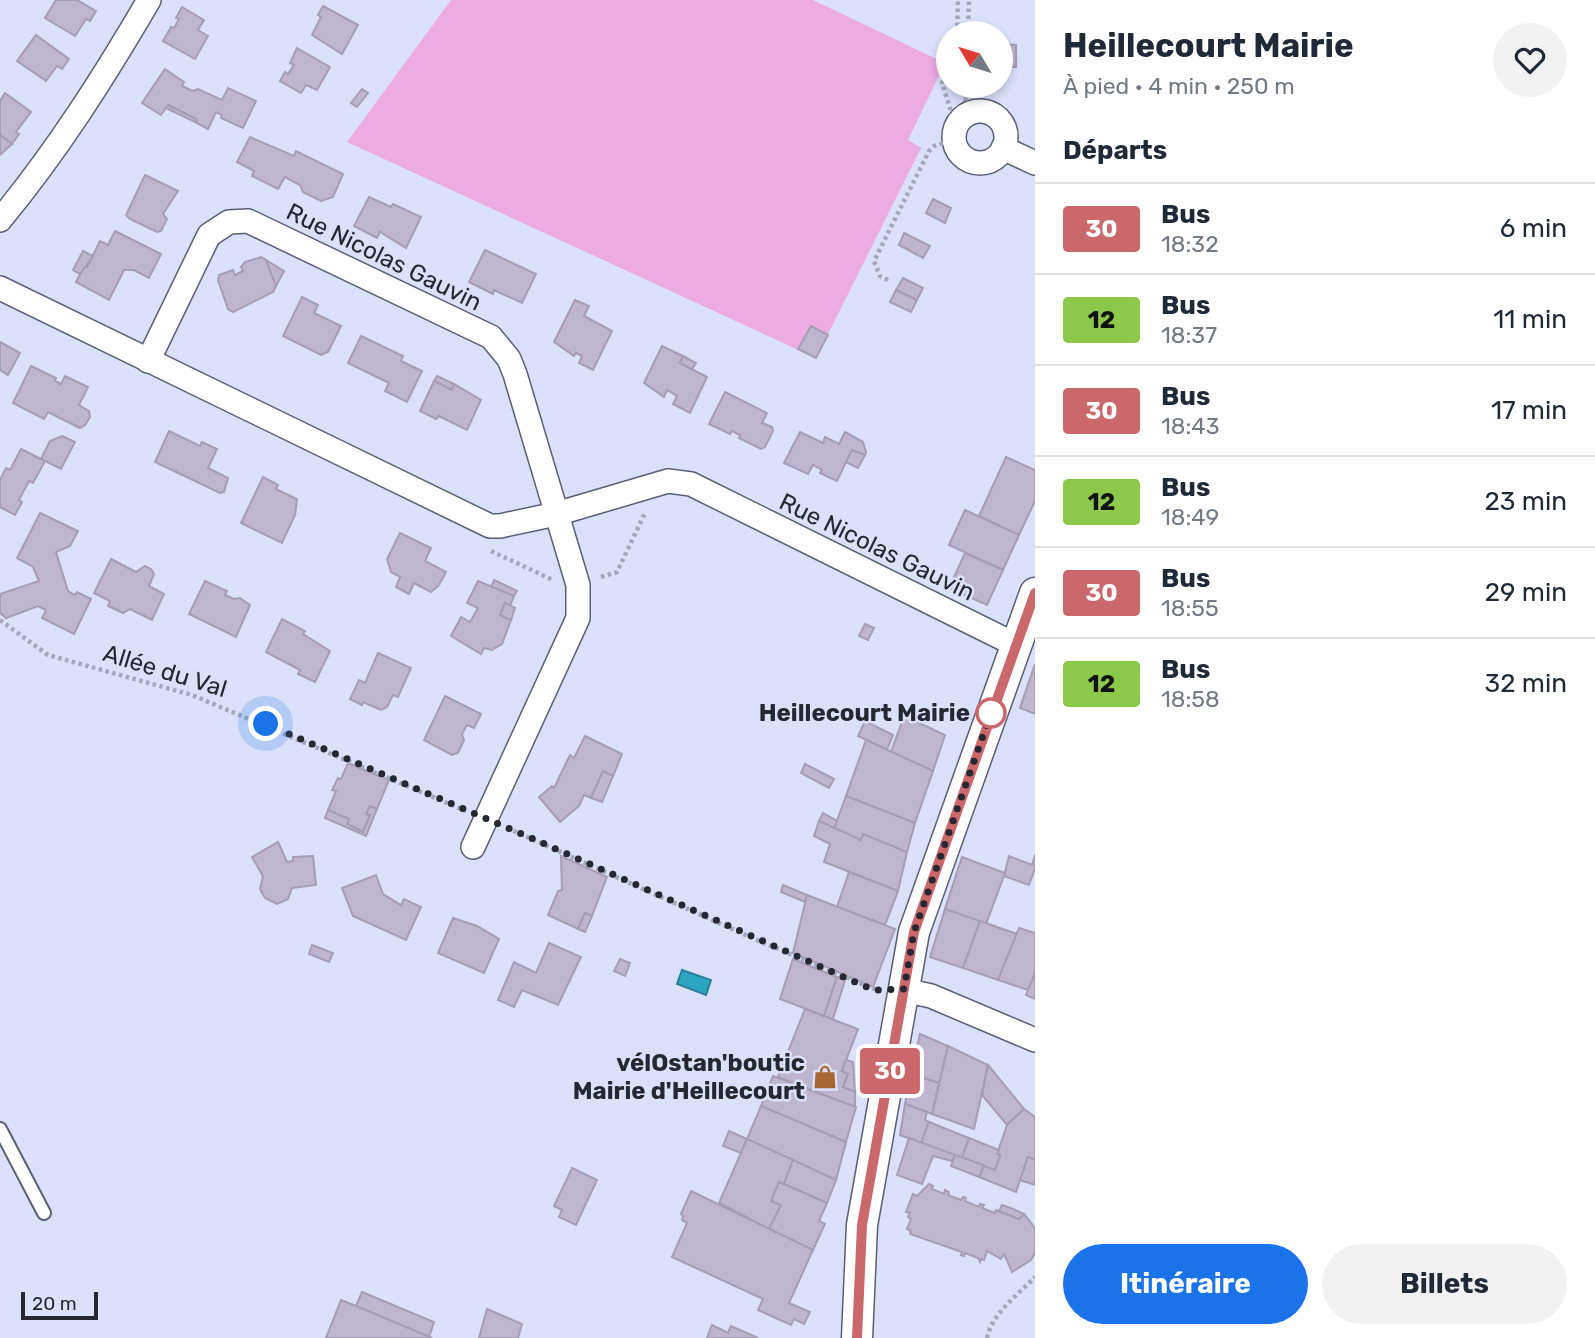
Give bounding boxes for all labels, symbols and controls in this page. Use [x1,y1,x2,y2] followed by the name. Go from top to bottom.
[936,21,1013,98] north arrow
[936,21,1013,98] map controls
[1493,23,1567,97] button: heart
[1063,26,1354,65] text: Heillecourt Mairie
[1063,72,1295,100] text: À pied · 4 min · 250 m
[1063,135,1167,166] text: Départs
[282,198,486,316] street label: Rue Nicolas Gauvin
[1161,199,1210,230] text: Bus
[1500,213,1567,244] text: 6 min
[1085,215,1118,243] text: 30
[1161,230,1219,258] text: 18:32
[1161,290,1210,321] text: Bus
[1493,304,1567,335] text: 11 min
[1088,306,1115,334] text: 12
[1161,321,1217,349] text: 18:37
[1161,381,1210,412] text: Bus
[1491,395,1567,426] text: 17 min
[1085,397,1118,425] text: 30
[1161,412,1219,440] text: 18:43
[1161,472,1210,503] text: Bus
[1485,486,1567,517] text: 23 min
[775,488,979,606] street label: Rue Nicolas Gauvin
[1088,488,1115,516] text: 12
[1161,503,1219,531] text: 18:49
[1161,563,1210,594] text: Bus
[1485,577,1567,608] text: 29 min
[1085,579,1118,607] text: 30
[1161,594,1219,622] text: 18:55
[100,639,230,703] street label: Allée du Val
[1161,654,1210,685] text: Bus
[1485,668,1567,699] text: 32 min
[1088,670,1115,698] text: 12
[1161,685,1220,713] text: 18:58
[976,698,1006,728] marker: Heillecourt Mairie
[759,699,970,727] place label: Heillecourt Mairie
[248,706,283,741] your location
[858,1048,922,1094] line badge: 30
[573,1049,805,1105] place label: vélOstan'boutic Mairie d'Heillecourt
[874,1057,906,1085] text: 30
[811,1063,839,1091] shop icon: vélOstan'boutic Mairie d'Heillecourt
[1063,1244,1308,1324] button: Itinéraire
[1322,1244,1567,1324] button: Billets
[21,1289,98,1321] scale bar
[32,1292,77,1315] text: 20 m

